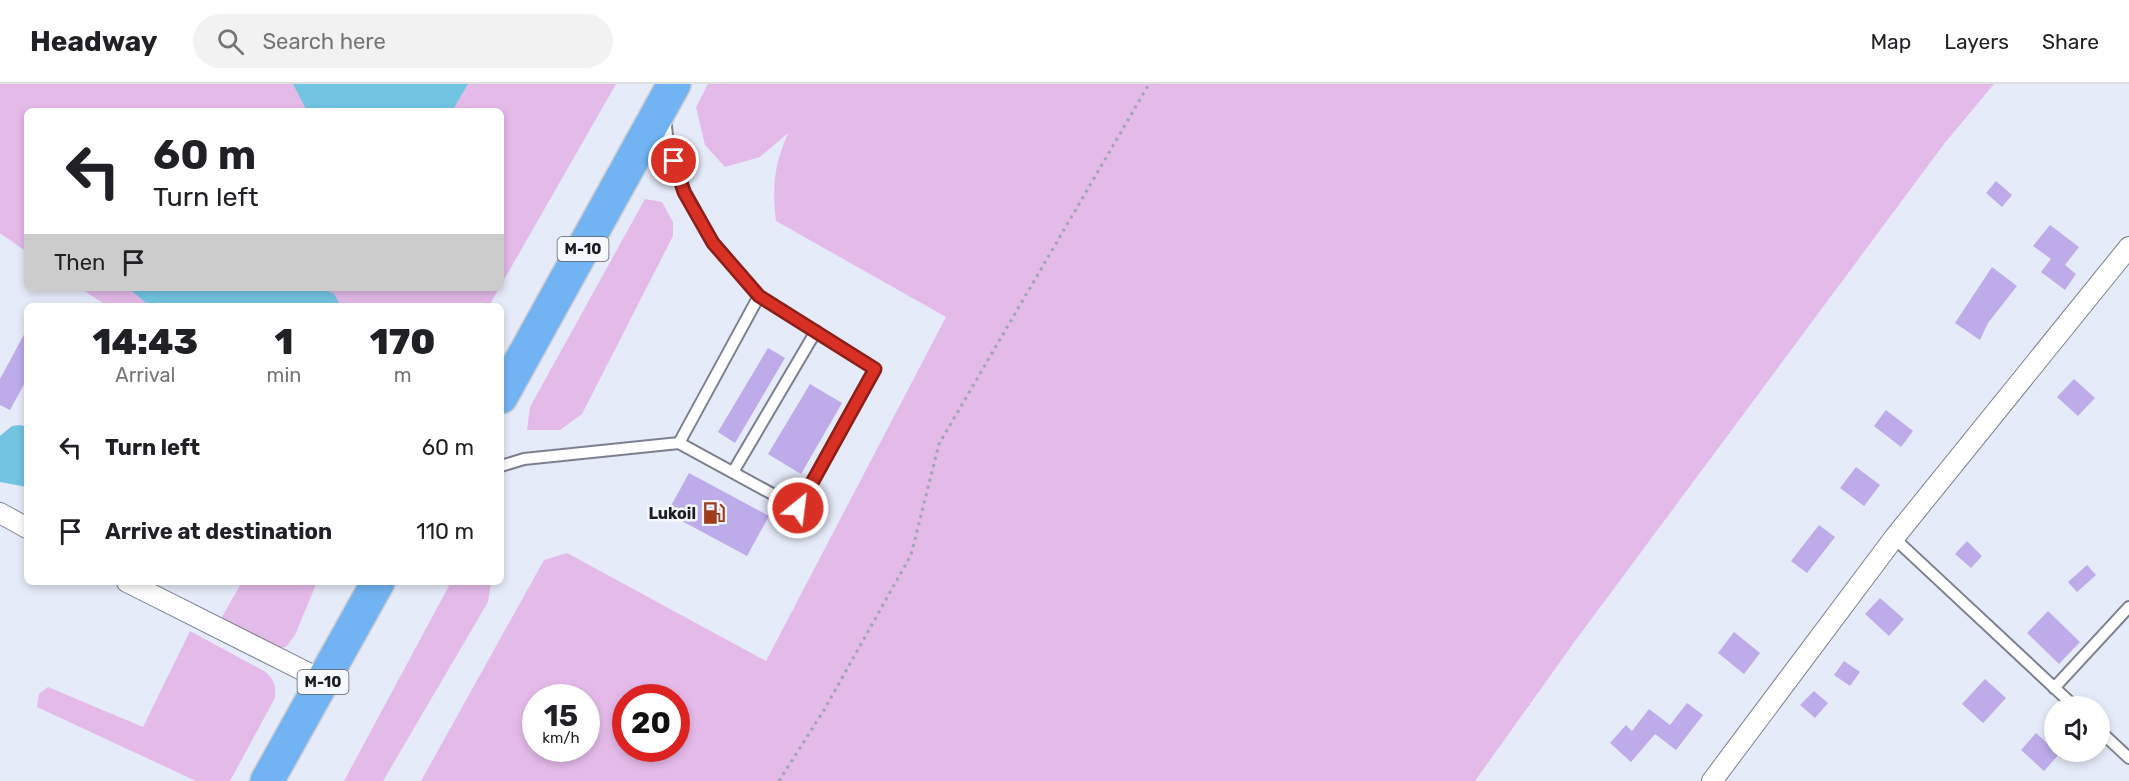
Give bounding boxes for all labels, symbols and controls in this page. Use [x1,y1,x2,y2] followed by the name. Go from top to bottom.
[193,14,613,68] search box
[30,25,157,58] text: Headway
[214,25,247,58] icon: search
[262,28,386,55] text: Search here
[1870,29,1911,54] text: Map
[1944,29,2009,54] text: Layers
[2042,29,2099,54] text: Share
[153,130,256,180] text: 60 m
[54,132,132,210] icon: left
[648,135,699,186] pin
[657,144,690,177] icon: arrive
[153,181,258,213] text: Turn left
[558,237,608,261] road number: М-10
[117,246,150,279] icon: arrive
[54,249,105,276] text: Then
[92,320,198,363] text: 14:43
[274,320,293,363] text: 1
[370,320,436,363] text: 170
[115,363,175,387] text: Arrival
[267,363,301,387] text: min
[394,363,412,387] text: m
[54,431,87,464] icon: left
[105,434,200,461] text: Turn left
[422,434,474,461] text: 60 m
[766,476,830,540] position arrow
[701,500,727,526] fuel station icon: Lukoil
[648,504,696,523] place label: Lukoil
[54,515,87,548] icon: arrive
[105,518,332,545] text: Arrive at destination
[416,518,474,545] text: 110 m
[298,670,348,694] road number: М-10
[612,684,690,762] speed limit sign: 20
[2044,696,2110,762] map controls
[2044,696,2110,762] button: sound
[544,698,578,734] text: 15
[542,729,580,747] text: km/h

